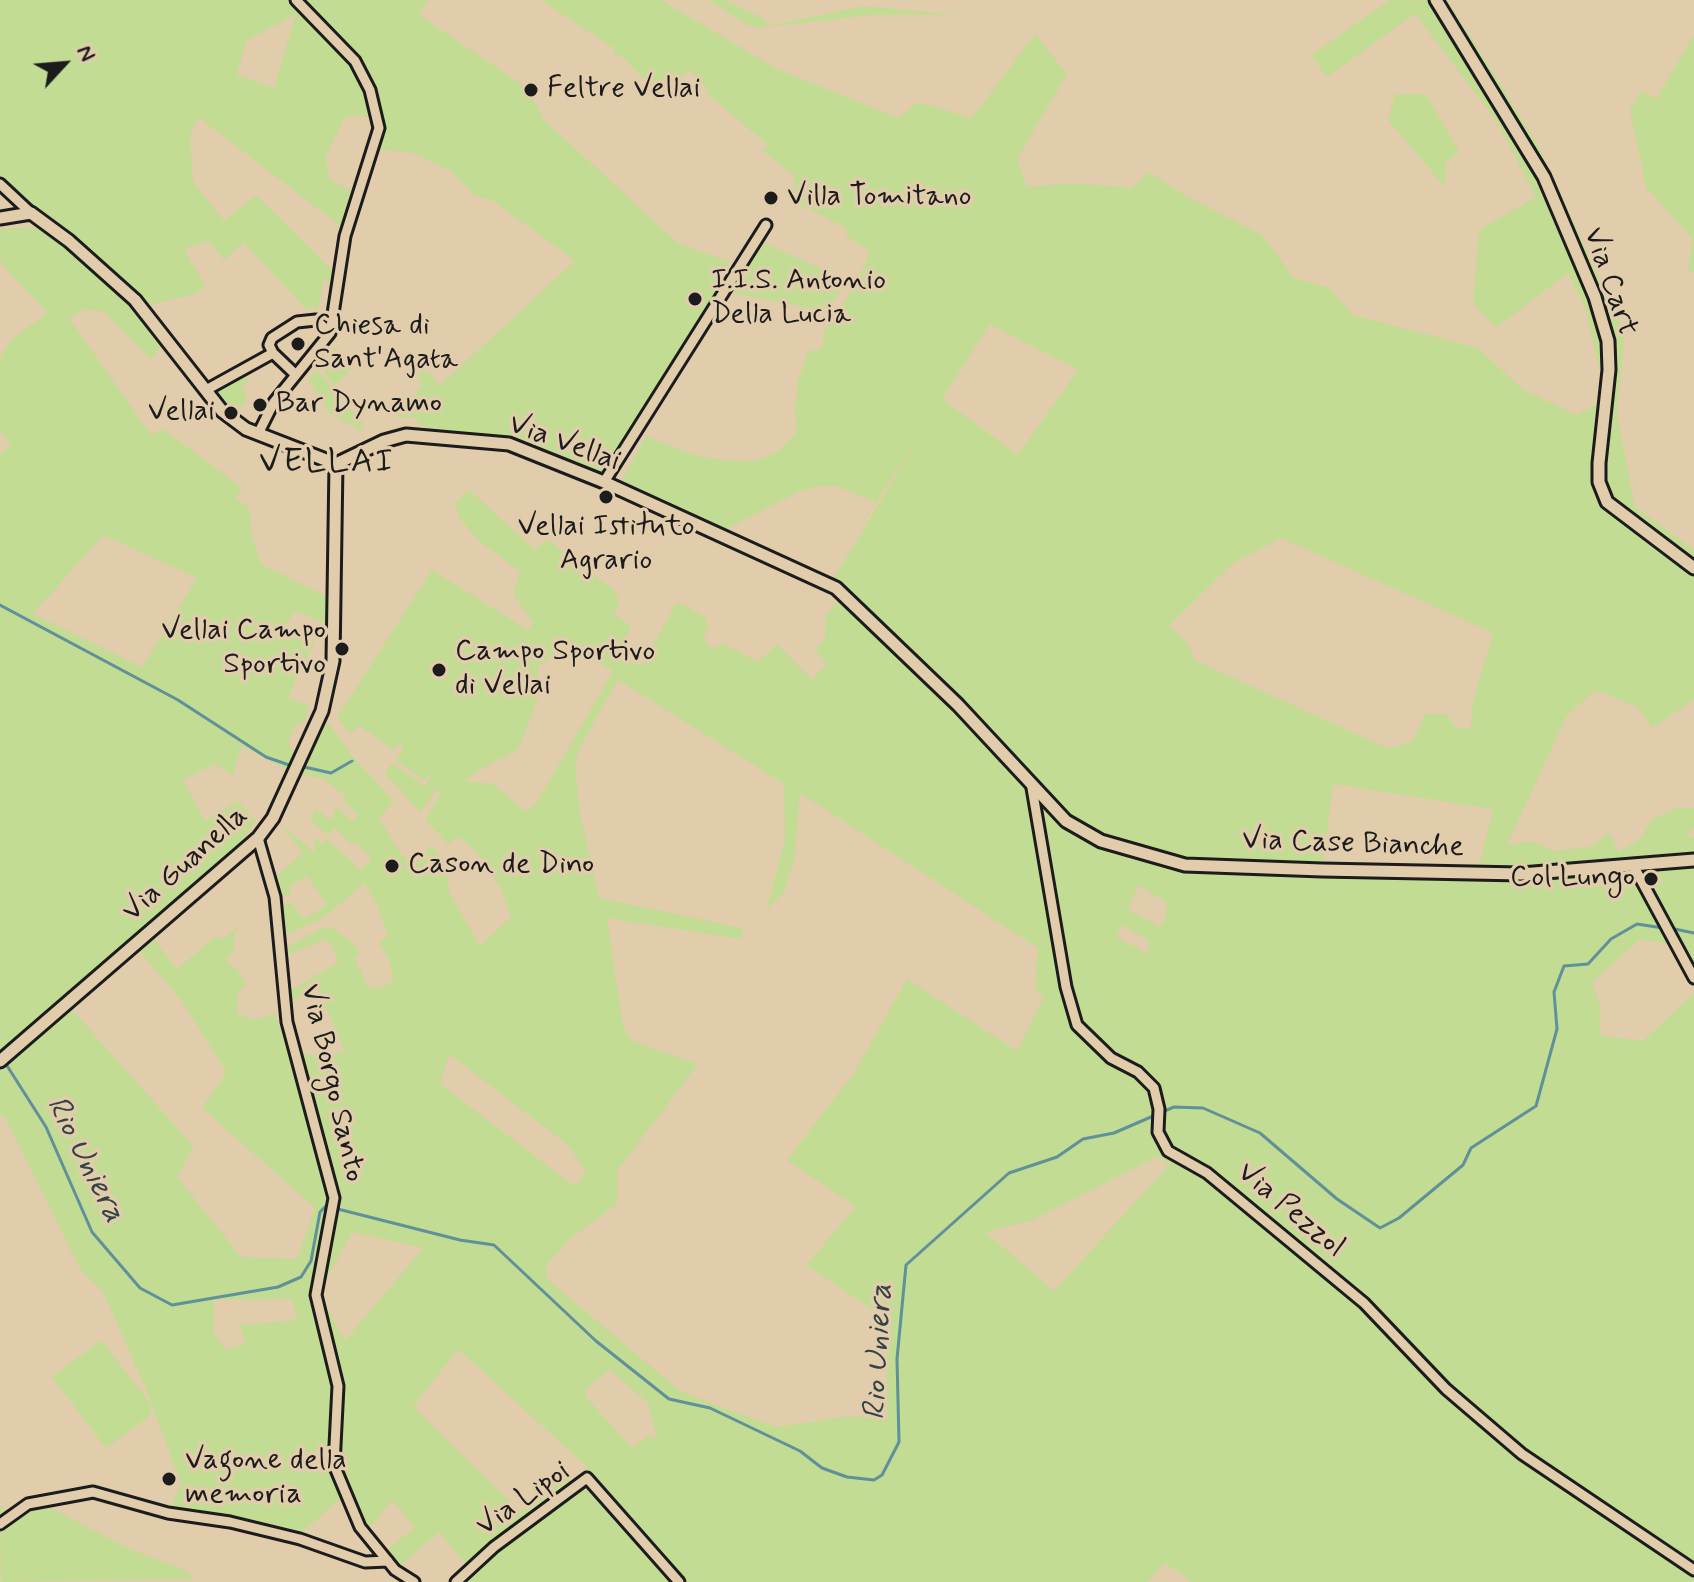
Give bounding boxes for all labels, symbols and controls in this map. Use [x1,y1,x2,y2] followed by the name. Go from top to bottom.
[24,24,104,104] north arrow
[70,41,101,66] text: N
[547,72,700,108] place label: Feltre Vellai
[522,81,540,99] marker: Feltre Vellai
[787,180,971,216] place label: Villa Tomitano
[762,189,780,207] marker: Villa Tomitano
[1574,223,1644,341] street label: Via Cart
[711,264,886,334] place label: I.I.S. Antonio Della Lucia
[686,290,704,308] marker: I.I.S. Antonio Della Lucia
[314,309,458,380] place label: Chiesa di Sant'Agata
[289,335,307,353] marker: Chiesa di Sant'Agata
[276,387,442,423] place label: Bar Dynamo
[148,395,215,431] place label: Vellai
[251,396,269,414] marker: Bar Dynamo
[222,404,240,422] marker: Vellai
[503,407,625,481] street label: Via Vellai
[265,444,389,484] district label: VELLAI
[597,488,615,506] marker: Vellai Istituto Agrario
[517,510,695,580] place label: Vellai Istituto Agrario
[161,614,326,684] place label: Vellai Campo Sportivo
[455,635,655,706] place label: Campo Sportivo di Vellai
[333,640,351,658] marker: Vellai Campo Sportivo
[430,661,448,679] marker: Campo Sportivo di Vellai
[116,799,256,931] street label: Via Guanella
[1241,823,1465,867] street label: Via Case Bianche
[408,848,594,884] place label: Cason de Dino
[383,857,401,875] marker: Cason de Dino
[1510,861,1635,897] place label: Col Lungo
[1642,870,1660,888] marker: Col Lungo
[291,981,371,1185] street label: Via Borgo Santo
[36,1090,132,1230] water label: Rio Uniera
[1229,1156,1351,1266] street label: Via Pezzol
[857,1283,903,1421] water label: Rio Uniera
[185,1444,347,1514] place label: Vagone della memoria
[470,1455,578,1545] street label: Via Lipoi
[160,1470,178,1488] marker: Vagone della memoria

